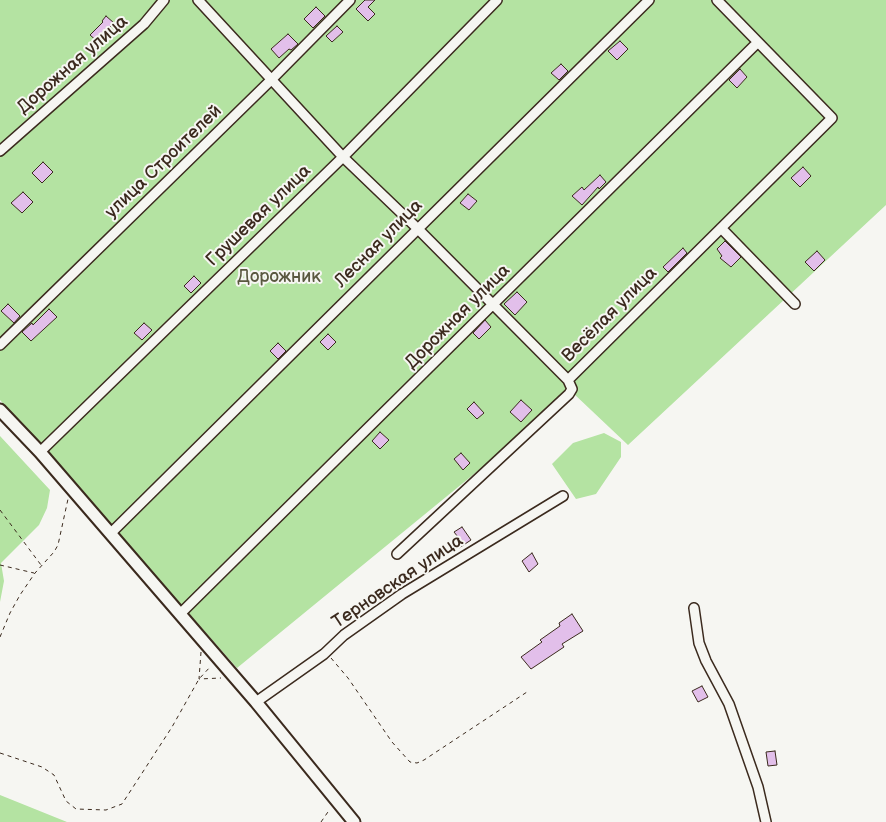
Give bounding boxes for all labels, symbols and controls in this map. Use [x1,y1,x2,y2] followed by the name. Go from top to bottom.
[13,11,133,119] street label: Дорожная улица
[101,101,227,223] street label: улица Строителей
[202,161,316,271] street label: Грушевая улица
[330,195,428,293] street label: Лесная улица
[401,260,515,374] street label: Дорожная улица
[558,263,662,367] street label: Весёлая улица
[237,266,321,288] park label: Дорожник
[329,530,467,634] street label: Терновская улица

